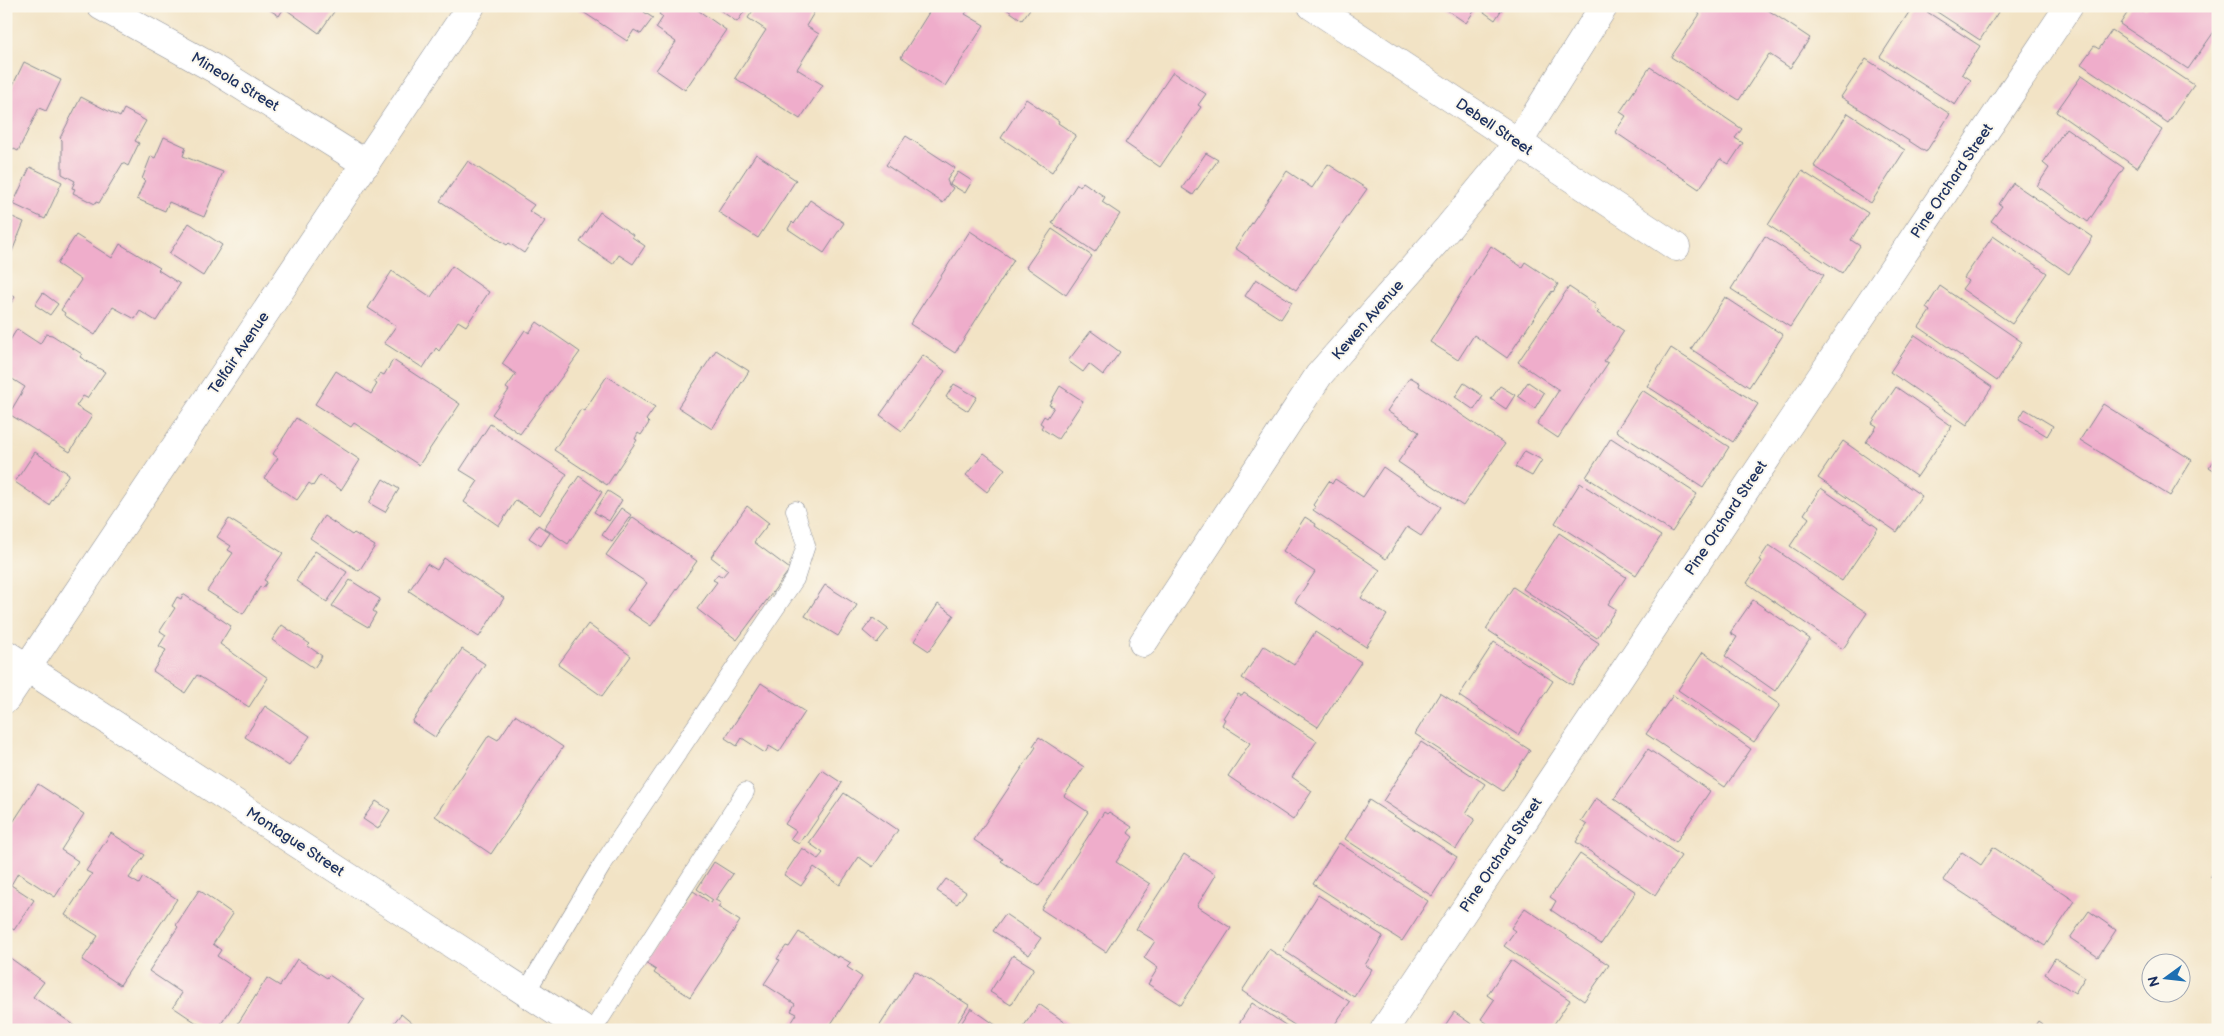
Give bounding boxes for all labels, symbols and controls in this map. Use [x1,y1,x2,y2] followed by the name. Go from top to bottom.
[188,48,283,116] street label: Mineola Street
[1452,94,1536,160] street label: Debell Street
[1907,120,1998,242] street label: Pine Orchard Street
[1328,276,1408,364] street label: Kewen Avenue
[204,308,274,398] street label: Telfair Avenue
[1681,457,1772,579] street label: Pine Orchard Street
[1456,794,1547,916] street label: Pine Orchard Street
[242,803,348,881] street label: Montague Street
[2142,954,2192,1004] north arrow
[2144,974,2163,989] text: N

